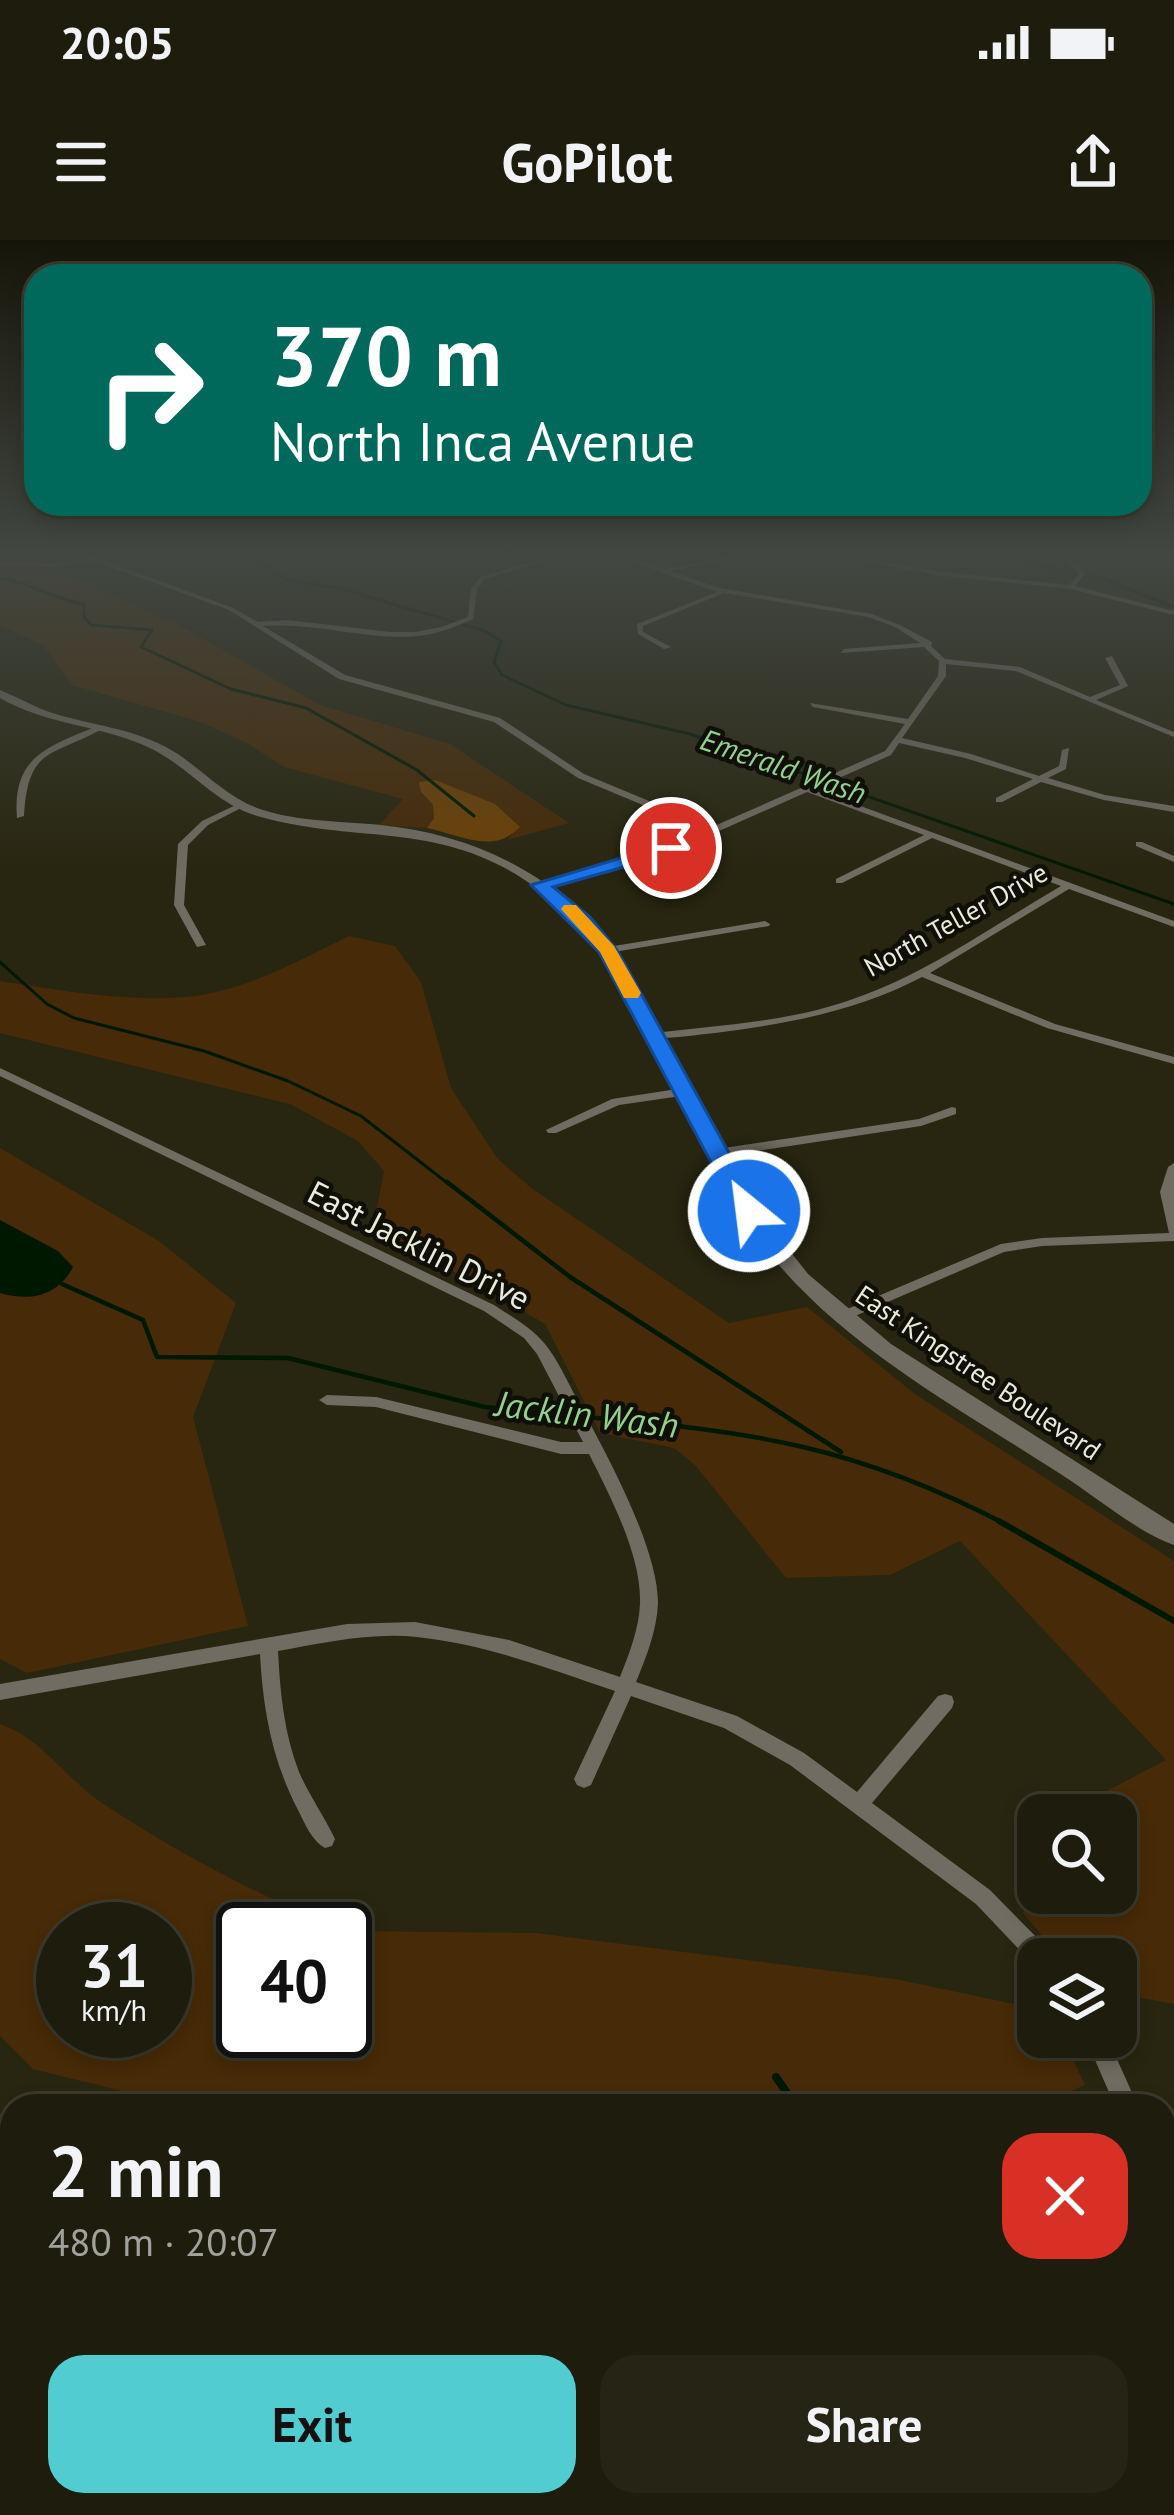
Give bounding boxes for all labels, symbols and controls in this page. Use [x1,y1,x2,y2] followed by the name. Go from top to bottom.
[60,13,174,71] text: 20:05
[501,127,673,197] text: GoPilot
[48,129,114,195] icon: menu
[1060,129,1126,195] icon: share
[270,300,502,409] text: 370 m
[72,312,228,468] icon: right
[270,406,695,476] text: North Inca Avenue
[696,719,871,812] water label: Emerald Wash
[620,797,722,899] pin
[638,815,704,881] icon: arrive
[858,855,1053,984] street label: North Teller Drive
[686,1148,812,1274] position arrow
[301,1170,538,1319] street label: East Jacklin Drive
[849,1277,1108,1467] street label: East Kingstree Boulevard
[490,1379,681,1448] water label: Jacklin Wash
[1017,1794,1137,2058] map controls
[1017,1794,1137,1914] button: search
[216,1902,372,2058] speed limit sign: 40
[80,1926,148,2004] text: 31
[1017,1938,1137,2058] button: layers
[81,1990,147,2029] text: km/h
[48,2124,224,2217] text: 2 min
[1002,2133,1128,2259] button: close
[48,2216,279,2267] text: 480 m · 20:07
[48,2355,576,2493] button: Exit
[600,2355,1128,2493] button: Share

